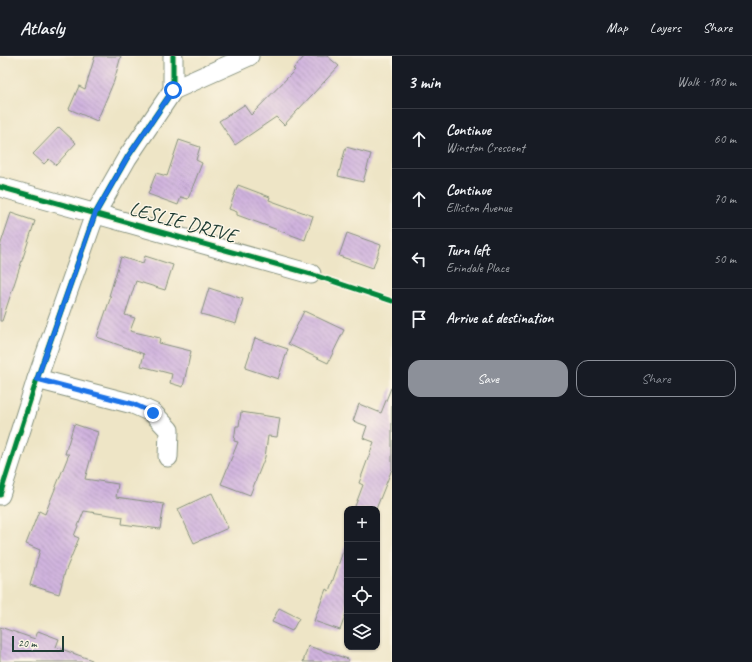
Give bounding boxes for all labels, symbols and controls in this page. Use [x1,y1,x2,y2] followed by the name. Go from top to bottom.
[20,16,64,40] text: Atlasly
[606,19,628,36] text: Map
[650,19,681,36] text: Layers
[703,19,732,36] text: Share
[408,72,441,93] text: 3 min
[677,74,736,90] text: Walk · 180 m
[164,81,182,99] route start
[446,121,491,140] text: Continue
[408,128,430,150] icon: ahead
[714,131,736,147] text: 60 m
[446,140,525,156] text: Winston Crescent
[446,181,491,200] text: Continue
[408,188,430,210] icon: ahead
[714,191,736,207] text: 70 m
[127,196,242,249] street label: LESLIE DRIVE
[446,200,512,216] text: Elliston Avenue
[446,241,489,260] text: Turn left
[408,248,430,270] icon: left
[714,251,736,267] text: 50 m
[446,260,509,276] text: Erindale Place
[408,308,430,330] icon: arrive
[446,309,553,328] text: Arrive at destination
[408,360,568,397] button: Save
[576,360,736,397] button: Share
[144,404,162,422] route end
[344,506,380,650] map controls
[344,506,380,542] button: +
[344,542,380,578] button: −
[344,578,380,614] button: locate
[344,614,380,650] button: layers
[12,634,64,653] scale bar
[18,636,37,650] text: 20 m

